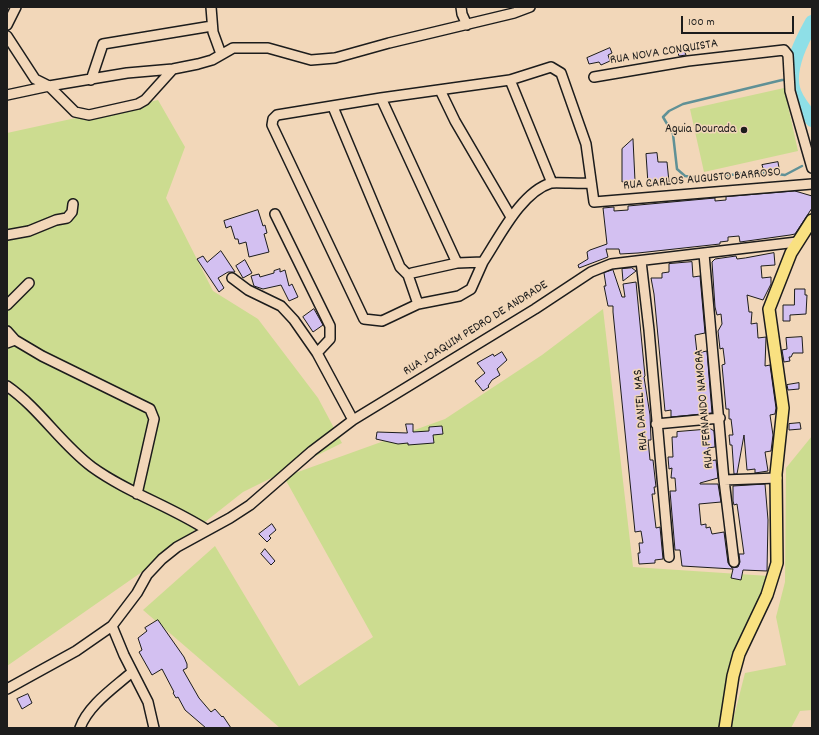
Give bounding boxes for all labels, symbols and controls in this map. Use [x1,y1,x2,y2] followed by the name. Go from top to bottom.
[683,8,796,34] scale bar
[688,14,715,31] text: 100 m
[609,37,719,69] street label: RUA NOVA CONQUISTA
[665,122,736,138] place label: Aguia Dourada
[739,125,749,135] marker: Aguia Dourada
[623,165,781,195] street label: RUA CARLOS AUGUSTO BARROSO
[401,278,551,380] street label: RUA JOAQUIM PEDRO DE ANDRADE
[692,349,718,469] street label: RUA FERNANDO NAMORA
[631,369,653,451] street label: RUA DANIEL MAS

